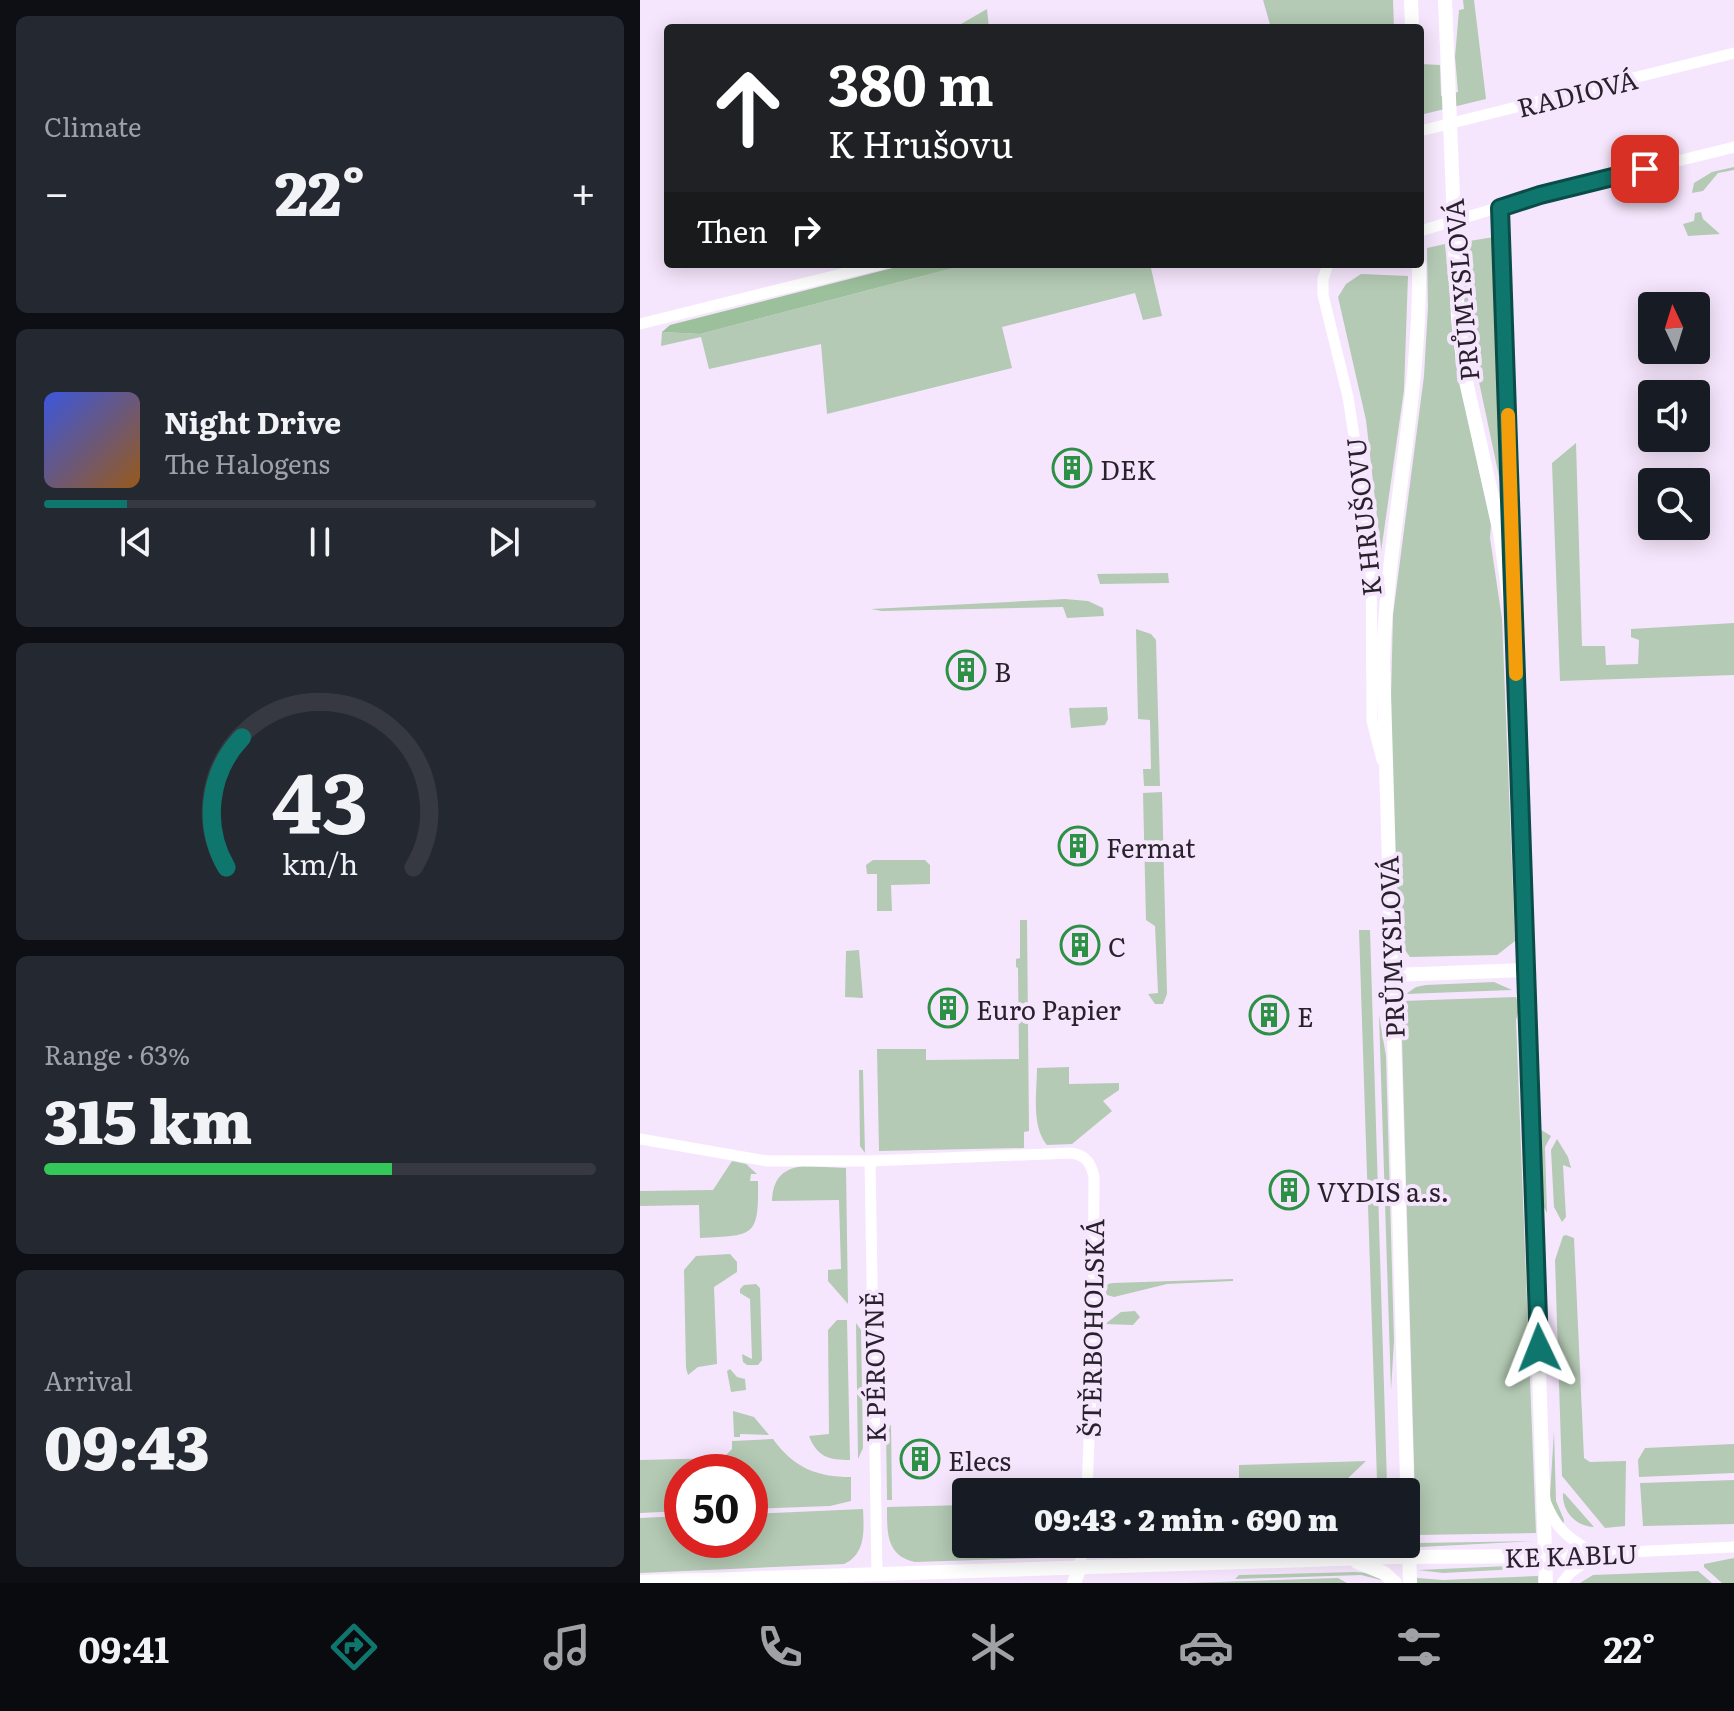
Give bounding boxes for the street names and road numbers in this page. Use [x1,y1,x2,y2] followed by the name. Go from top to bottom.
[1513,58,1641,126] street label: RADIOVÁ
[1433,197,1487,383] street label: PRŮMYSLOVÁ
[1334,436,1390,598] street label: K HRUŠOVU
[1367,855,1413,1039] street label: PRŮMYSLOVÁ
[1070,1218,1112,1438] street label: ŠTĚRBOHOLSKÁ
[852,1291,894,1443] street label: K PÉROVNĚ
[1504,1532,1638,1576] street label: KE KABLU

